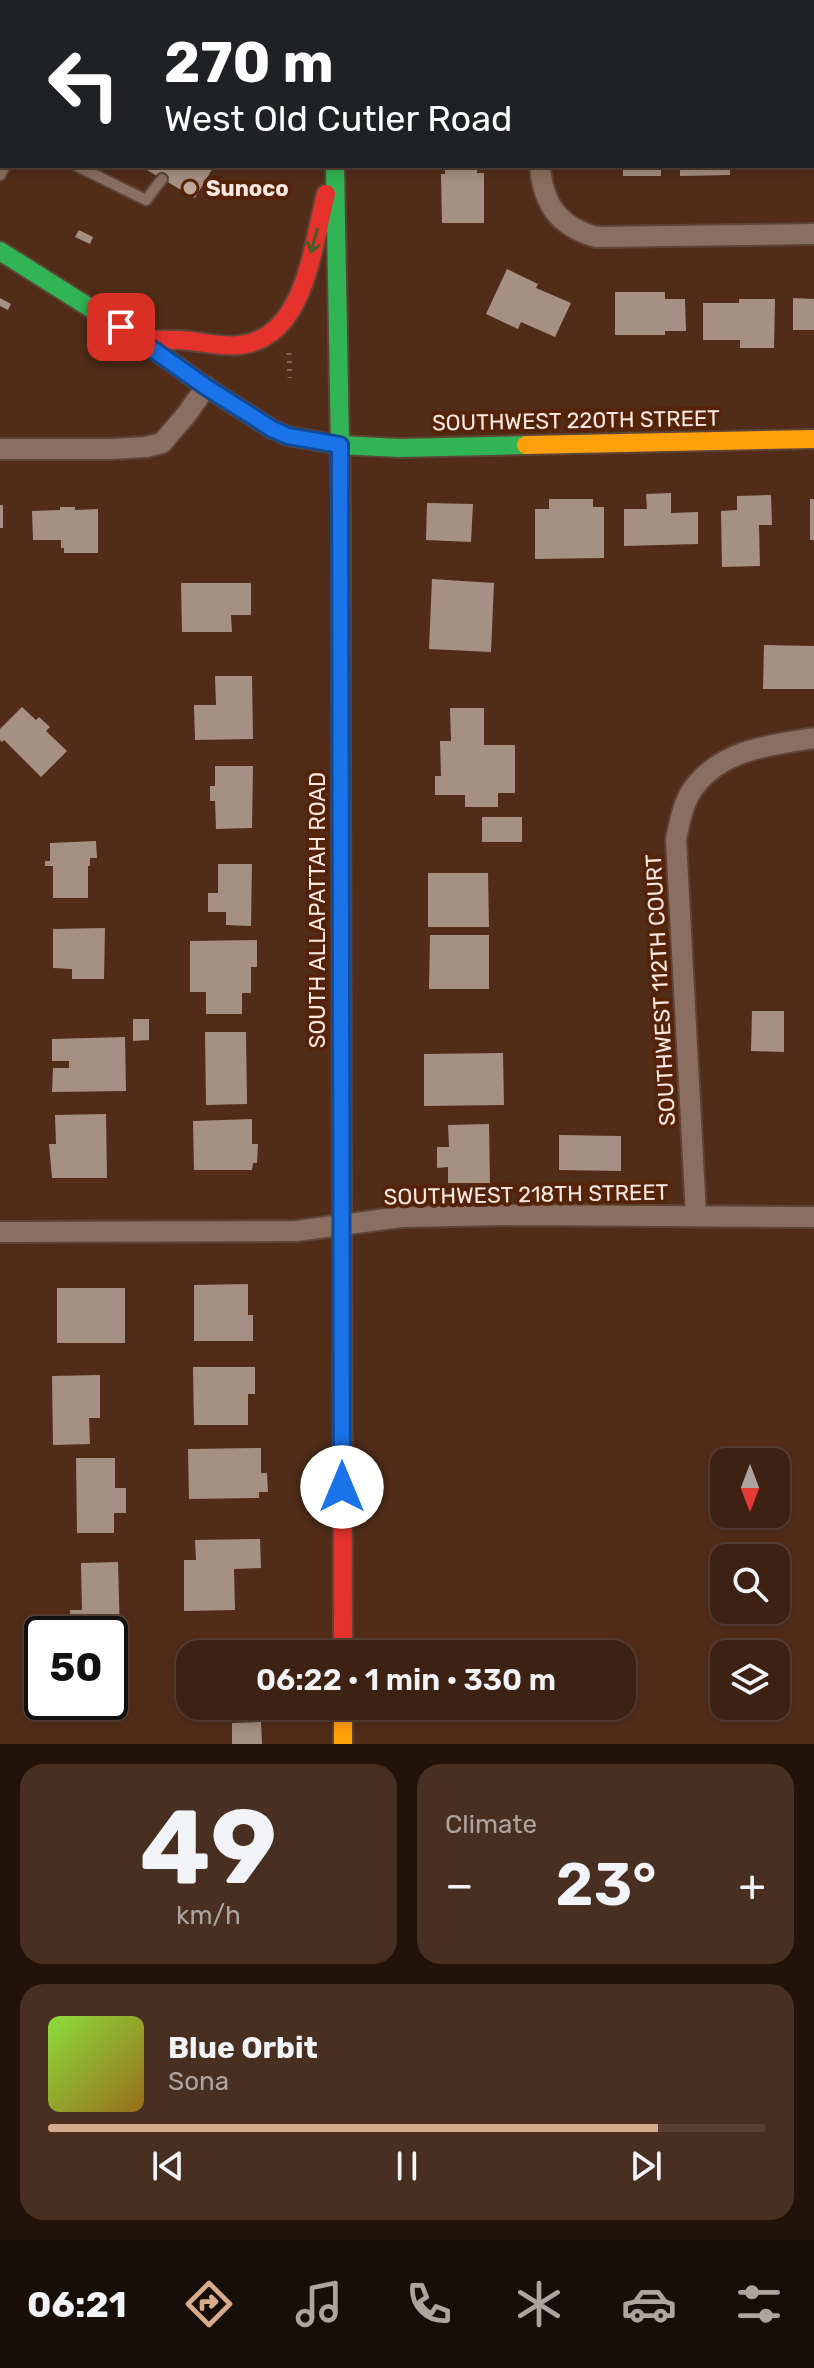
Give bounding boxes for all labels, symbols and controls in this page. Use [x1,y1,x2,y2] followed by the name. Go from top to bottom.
[164,30,334,96] text: 270 m
[32,32,136,136] icon: left
[164,97,512,140] text: West Old Cutler Road
[206,175,289,202] place label: Sunoco
[181,179,199,197] marker: Sunoco
[305,228,320,254] one-way arrow
[87,293,155,361] pin
[99,305,143,349] icon: arrive
[432,404,720,437] street label: SOUTHWEST 220TH STREET
[304,772,331,1048] street label: SOUTH ALLAPATTAH ROAD
[640,853,681,1127] street label: SOUTHWEST 112TH COURT
[383,1179,669,1210] street label: SOUTHWEST 218TH STREET
[300,1445,384,1529] position arrow
[710,1448,790,1528] north arrow
[710,1448,790,1720] map controls
[710,1544,790,1624] button: search
[24,1616,128,1720] speed limit sign: 50
[710,1640,790,1720] button: layers
[256,1662,556,1698] text: 06:22 · 1 min · 330 m
[140,1786,277,1909] text: 49
[445,1809,537,1840] text: Climate
[556,1849,657,1920] text: 23°
[445,1859,474,1911] text: −
[739,1859,766,1911] text: +
[176,1900,241,1931] text: km/h
[168,2030,318,2066] text: Blue Orbit
[168,2066,229,2097] text: Sona
[146,2144,190,2188] icon: previous
[385,2144,429,2188] icon: pause
[624,2144,668,2188] icon: next
[181,2276,237,2332] icon: directions
[291,2276,347,2332] icon: music
[401,2276,457,2332] icon: phone
[511,2276,567,2332] icon: climate
[621,2276,677,2332] icon: car
[731,2276,787,2332] icon: filters
[27,2283,127,2326] text: 06:21

